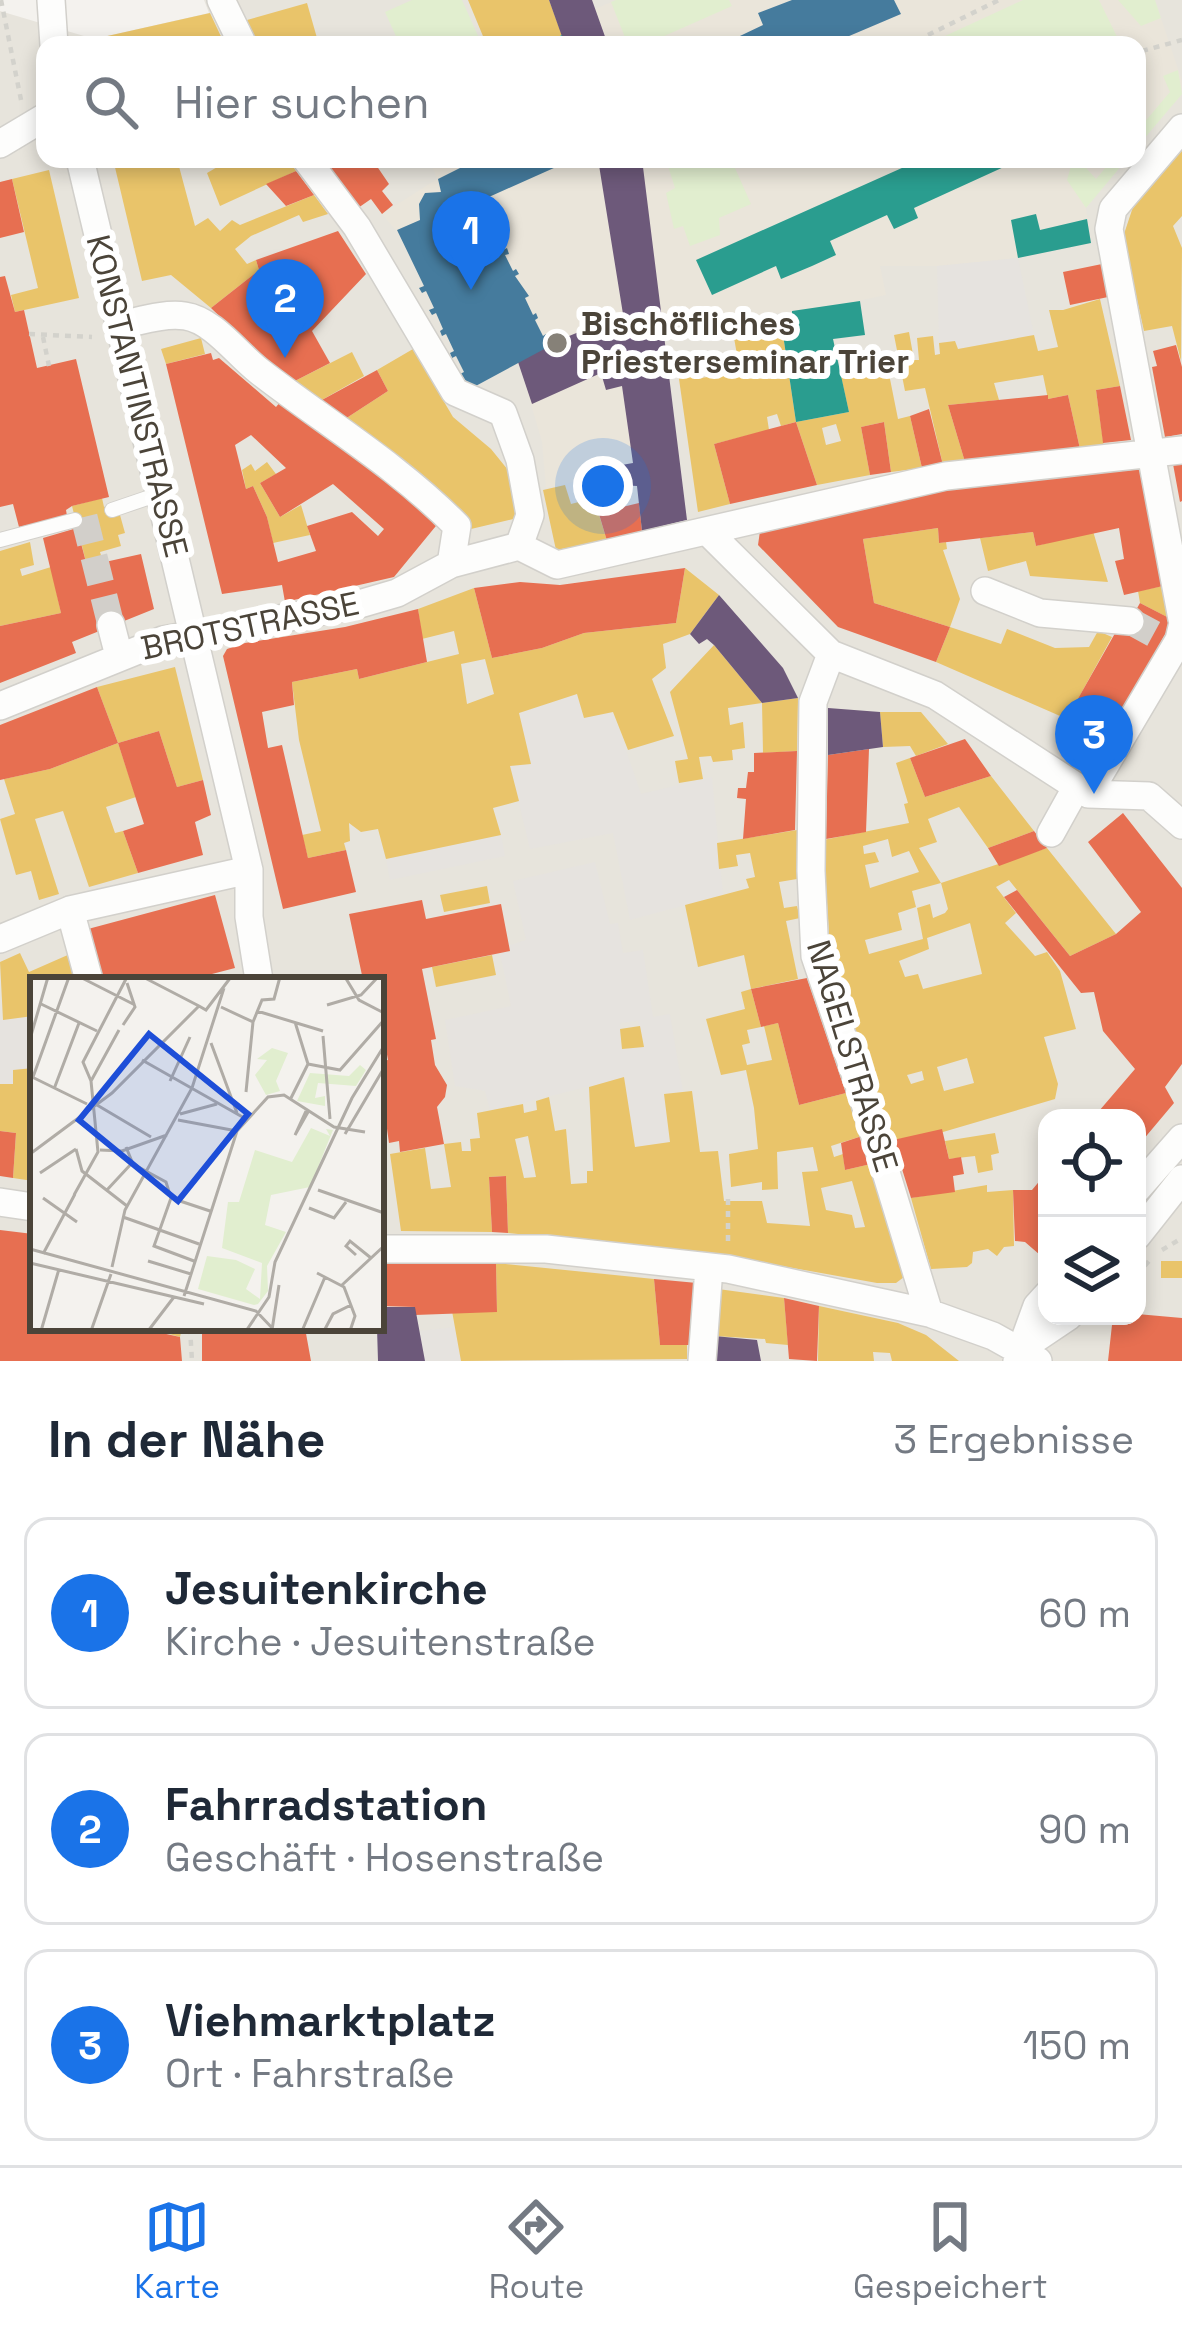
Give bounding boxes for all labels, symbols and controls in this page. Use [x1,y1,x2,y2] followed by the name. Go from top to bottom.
[36,36,1146,168] search box
[78,69,144,135] icon: search
[174,74,430,131] text: Hier suchen
[432,191,510,290] pin: 1
[77,231,197,561] street label: KONSTANTINSTRASSE
[246,259,324,358] pin: 2
[581,303,909,383] place label: Bischöfliches Priesterseminar Trier
[544,330,570,356] marker: Bischöfliches Priesterseminar Trier
[573,456,633,516] your location
[137,582,363,670] street label: BROTSTRASSE
[1055,695,1133,794] pin: 3
[797,935,907,1177] street label: NAGELSTRASSE
[30,977,384,1331] inset map
[1038,1109,1146,1325] map controls
[1038,1109,1146,1217] button: locate
[1038,1217,1146,1325] button: layers
[48,1407,325,1472] text: In der Nähe
[894,1415,1134,1464] text: 3 Ergebnisse
[165,1560,488,1617] text: Jesuitenkirche
[81,1589,99,1638] text: 1
[1039,1589,1131,1638] text: 60 m
[165,1617,596,1666] text: Kirche · Jesuitenstraße
[165,1776,488,1833] text: Fahrradstation
[78,1805,102,1854] text: 2
[1039,1805,1131,1854] text: 90 m
[165,1833,604,1882] text: Geschäft · Hosenstraße
[165,1992,496,2049] text: Viehmarktplatz
[78,2021,102,2070] text: 3
[1023,2021,1131,2070] text: 150 m
[165,2049,455,2098] text: Ort · Fahrstraße
[134,2194,220,2308] tab: Karte
[489,2194,584,2308] tab: Route
[853,2194,1048,2308] tab: Gespeichert

